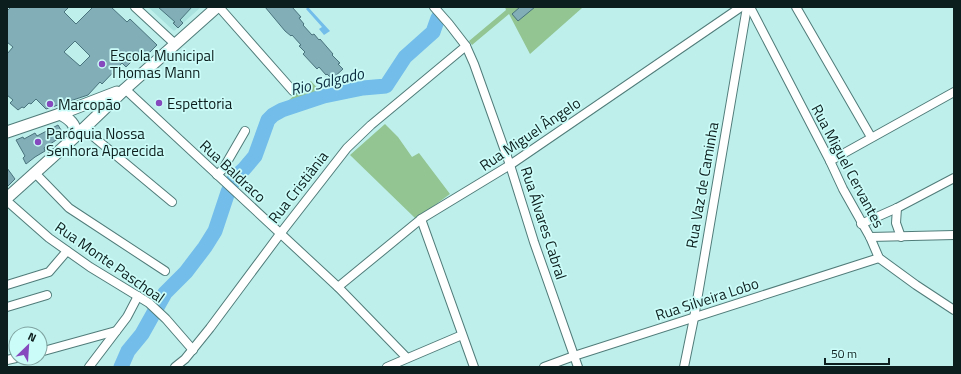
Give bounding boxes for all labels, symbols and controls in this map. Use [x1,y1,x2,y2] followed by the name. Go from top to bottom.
[110,44,215,84] place label: Escola Municipal Thomas Mann
[97,59,107,69] marker: Escola Municipal Thomas Mann
[288,61,367,101] water label: Rio Salgado
[167,92,233,115] place label: Espettoria
[475,92,585,176] street label: Rua Miguel Ângelo
[58,93,121,116] place label: Marcopão
[154,98,164,108] marker: Espettoria
[45,99,55,109] marker: Marcopão
[806,100,890,232] street label: Rua Miguel Cervantes
[680,120,725,250] street label: Rua Vaz de Caminha
[46,122,164,162] place label: Paróquia Nossa Senhora Aparecida
[195,134,271,208] street label: Rua Baldraco
[33,137,43,147] marker: Paróquia Nossa Senhora Aparecida
[262,145,334,228] street label: Rua Cristiânia
[515,164,573,282] street label: Rua Álvares Cabral
[50,215,170,309] street label: Rua Monte Paschoal
[652,271,762,327] street label: Rua Silveira Lobo
[8,326,48,366] north arrow
[25,328,39,346] text: N
[825,340,889,366] scale bar
[831,344,857,363] text: 50 m

